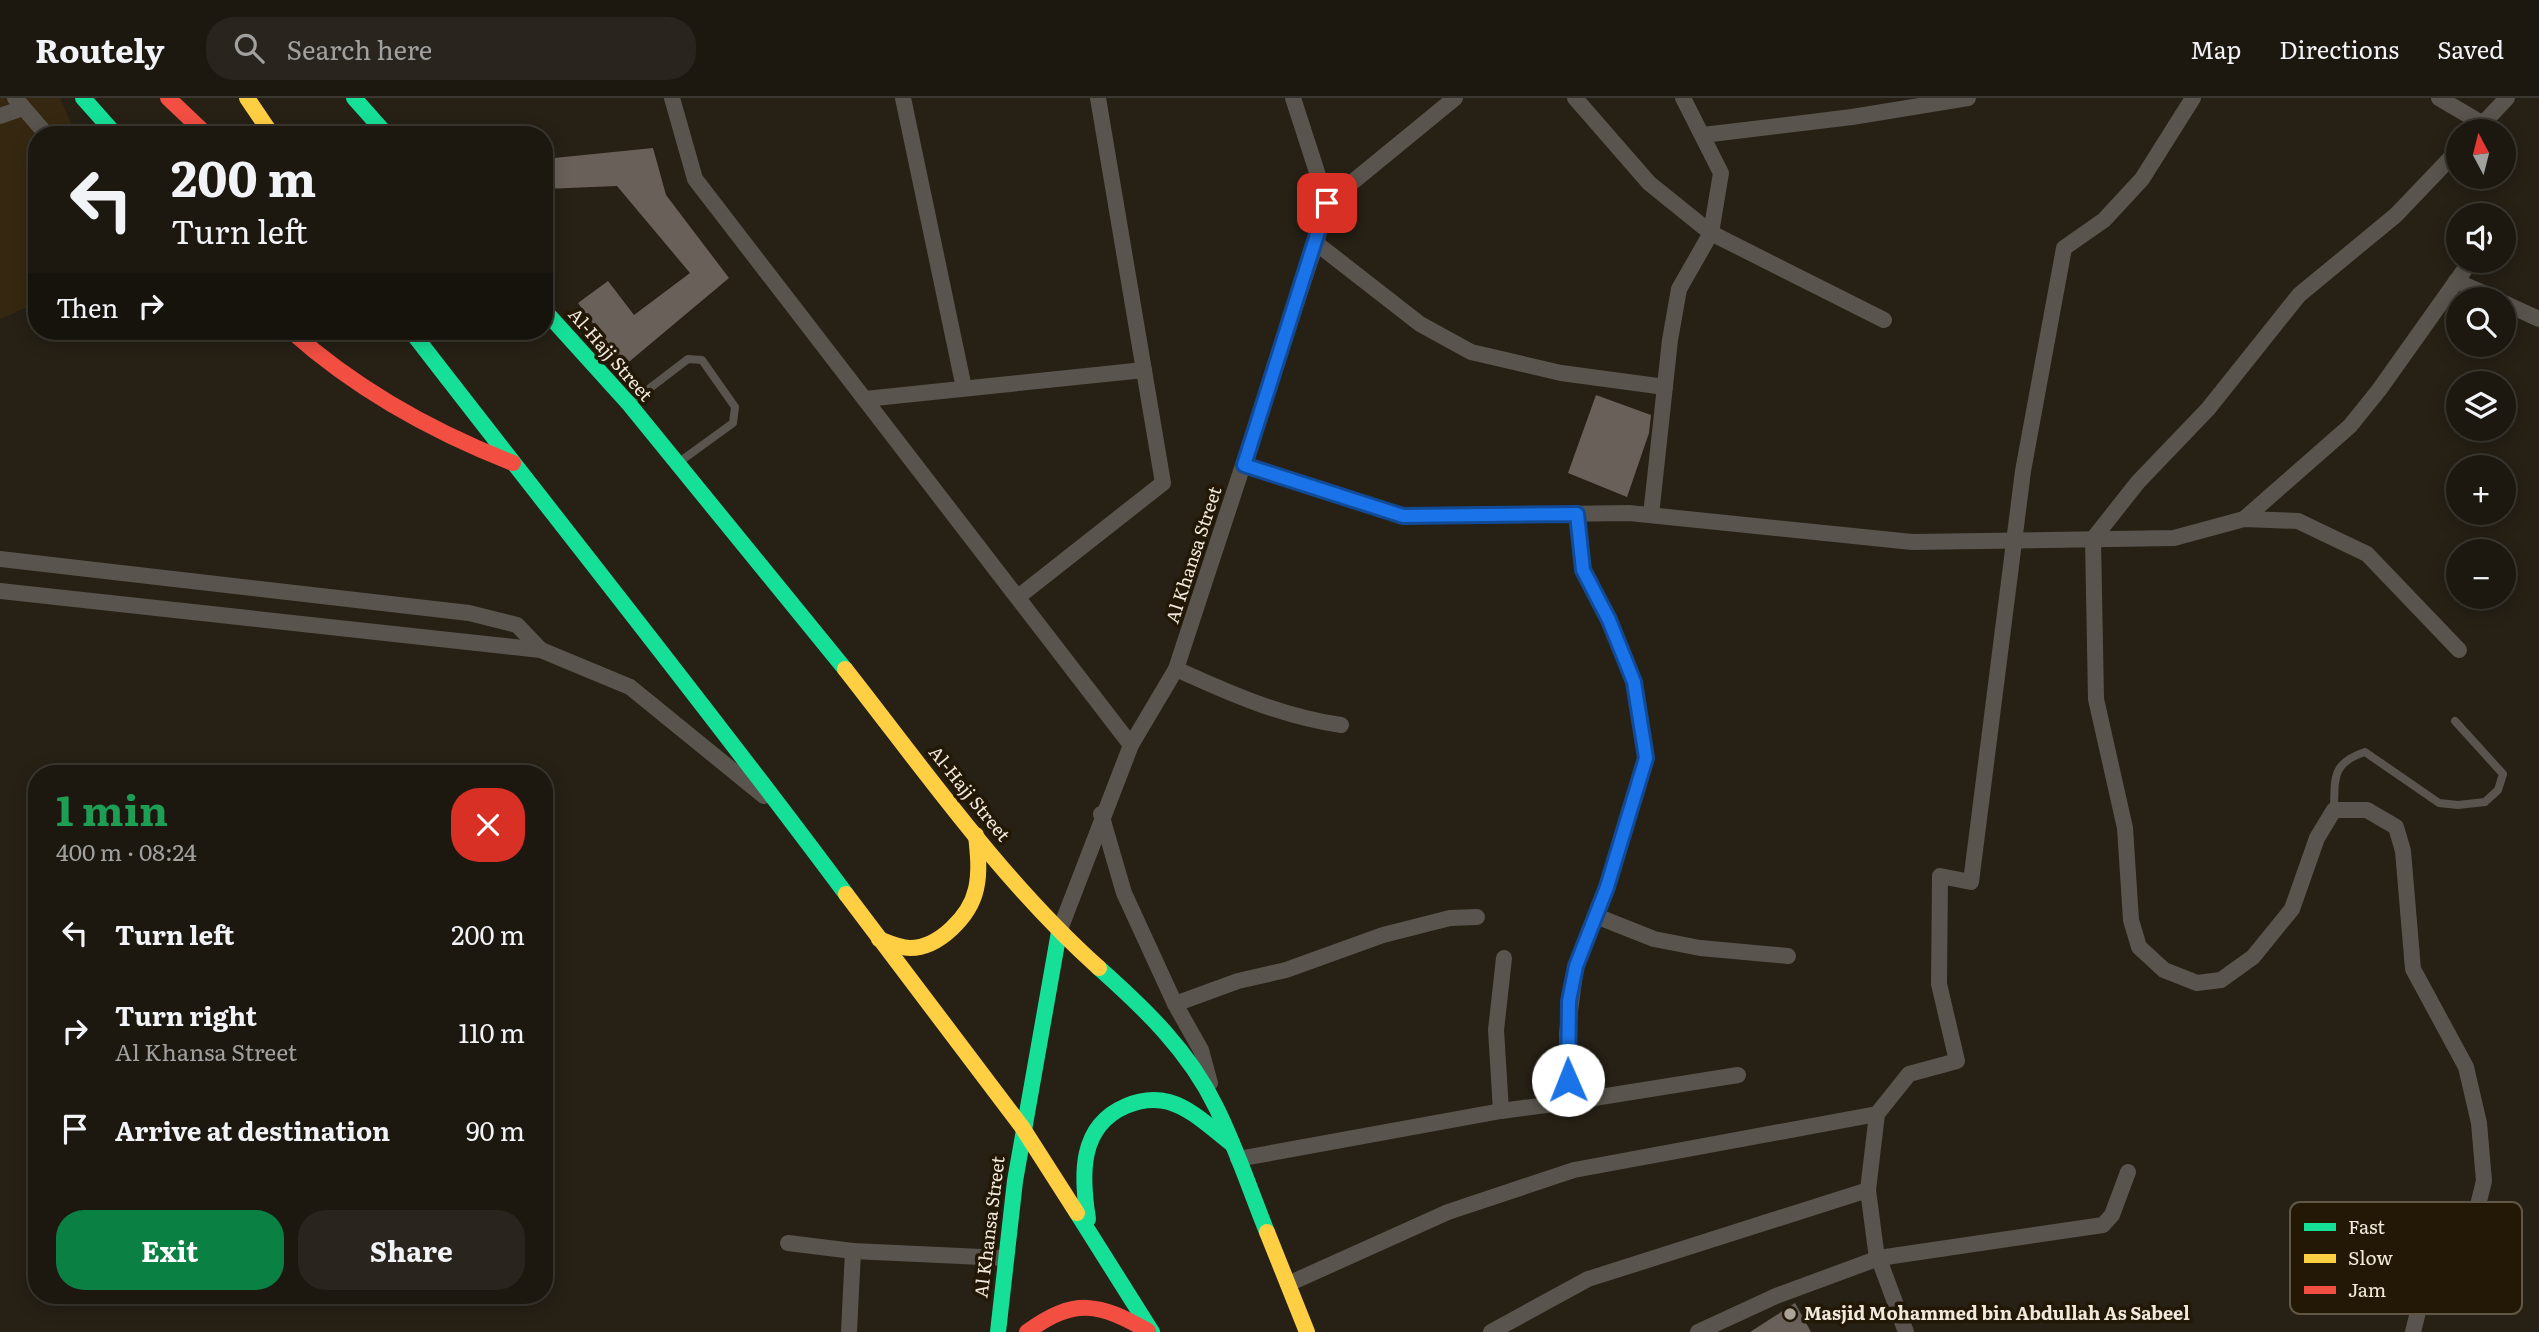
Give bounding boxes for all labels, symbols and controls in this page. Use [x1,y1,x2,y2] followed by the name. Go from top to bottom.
[206,17,696,80] search box
[35,24,164,73] text: Routely
[230,29,268,67] icon: search
[286,29,432,68] text: Search here
[2190,31,2241,66] text: Map
[2279,31,2399,66] text: Directions
[2437,31,2504,66] text: Saved
[2446,119,2516,189] north arrow
[2446,119,2516,609] map controls
[171,139,316,212] text: 200 m
[56,154,147,245] icon: left
[1297,173,1357,233] pin
[1308,184,1346,222] icon: arrive
[2446,203,2516,273] button: sound
[171,206,308,254] text: Turn left
[56,287,118,326] text: Then
[132,287,170,325] icon: right
[2446,287,2516,357] button: search
[563,301,660,407] street label: Al-Hajj Street
[2446,371,2516,441] button: layers
[2446,455,2516,525] button: +
[1158,482,1228,626] street label: Al Khansa Street
[2446,539,2516,609] button: −
[923,739,1018,847] street label: Al-Hajj Street
[56,777,168,839] text: 1 min
[451,788,525,862] button: close
[56,834,197,868] text: 400 m · 08:24
[56,914,94,952] icon: left
[115,914,234,953] text: Turn left
[451,914,525,953] text: 200 m
[115,995,257,1034] text: Turn right
[56,1012,94,1050] icon: right
[458,1012,525,1051] text: 110 m
[115,1034,297,1068] text: Al Khansa Street
[1531,1043,1605,1117] position arrow
[56,1110,94,1148] icon: arrive
[115,1110,390,1149] text: Arrive at destination
[466,1110,525,1149] text: 90 m
[966,1154,1011,1299] street label: Al Khansa Street
[2290,1202,2522,1314] legend
[56,1210,284,1290] button: Exit
[298,1210,525,1290] button: Share
[2348,1212,2385,1240] text: Fast
[2348,1243,2393,1271] text: Slow
[2348,1275,2386,1303] text: Jam
[1804,1299,2190,1326] place label: Masjid Mohammed bin Abdullah As Sabeel
[1782,1306,1798,1322] marker: Masjid Mohammed bin Abdullah As Sabeel

